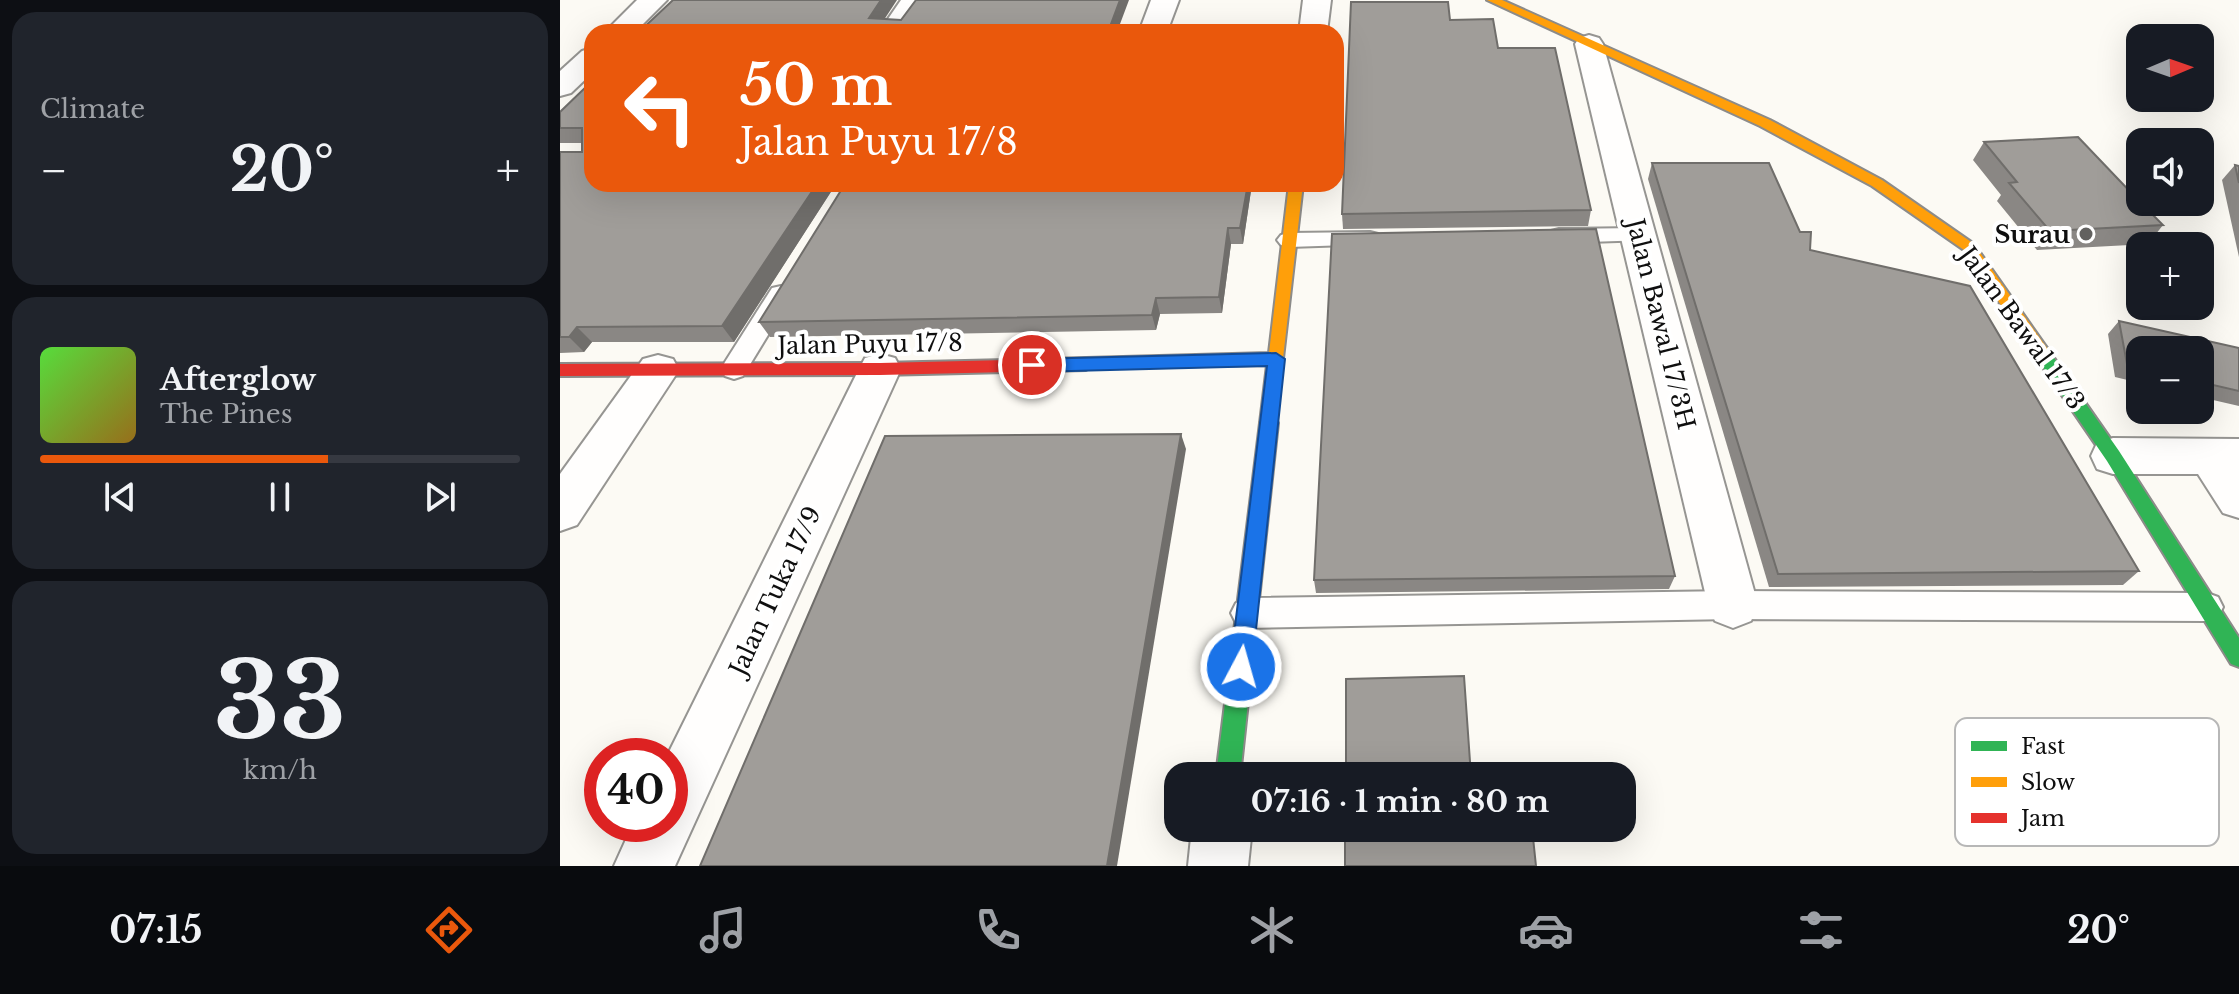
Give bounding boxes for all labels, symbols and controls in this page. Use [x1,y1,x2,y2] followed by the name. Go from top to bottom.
[2126,24,2214,112] north arrow
[2126,24,2214,424] map controls
[740,51,892,120] text: 50 m
[608,56,712,160] icon: left
[40,93,145,125] text: Climate
[740,120,1018,165] text: Jalan Puyu 17/8
[2126,128,2214,216] button: sound
[230,133,334,207] text: 20°
[40,143,68,198] text: −
[496,143,520,198] text: +
[1620,213,1701,432] street label: Jalan Bawal 17/3H
[1994,220,2070,249] place label: Surau
[2077,225,2095,243] marker: Surau
[2126,232,2214,320] button: +
[1951,239,2091,415] street label: Jalan Bawal 17/3
[774,328,963,360] street label: Jalan Puyu 17/8
[998,331,1066,399] pin
[2126,336,2214,424] button: −
[1010,343,1054,387] icon: arrive
[160,361,316,398] text: Afterglow
[160,398,292,430] text: The Pines
[98,475,142,519] icon: previous
[258,475,302,519] icon: pause
[418,475,462,519] icon: next
[722,502,827,683] street label: Jalan Tuka 17/9
[1199,625,1283,709] position arrow
[214,637,346,766] text: 33
[1955,718,2219,846] legend
[2021,733,2066,760] text: Fast
[584,738,688,842] speed limit sign: 40
[243,754,317,786] text: km/h
[2021,769,2075,796] text: Slow
[1251,783,1549,820] text: 07:16 · 1 min · 80 m
[2018,805,2065,832] text: Jam
[421,902,477,958] icon: directions
[695,902,751,958] icon: music
[970,902,1026,958] icon: phone
[1244,902,1300,958] icon: climate
[1518,902,1574,958] icon: car
[1793,902,1849,958] icon: filters
[109,908,202,953] text: 07:15
[2067,908,2130,953] text: 20°

